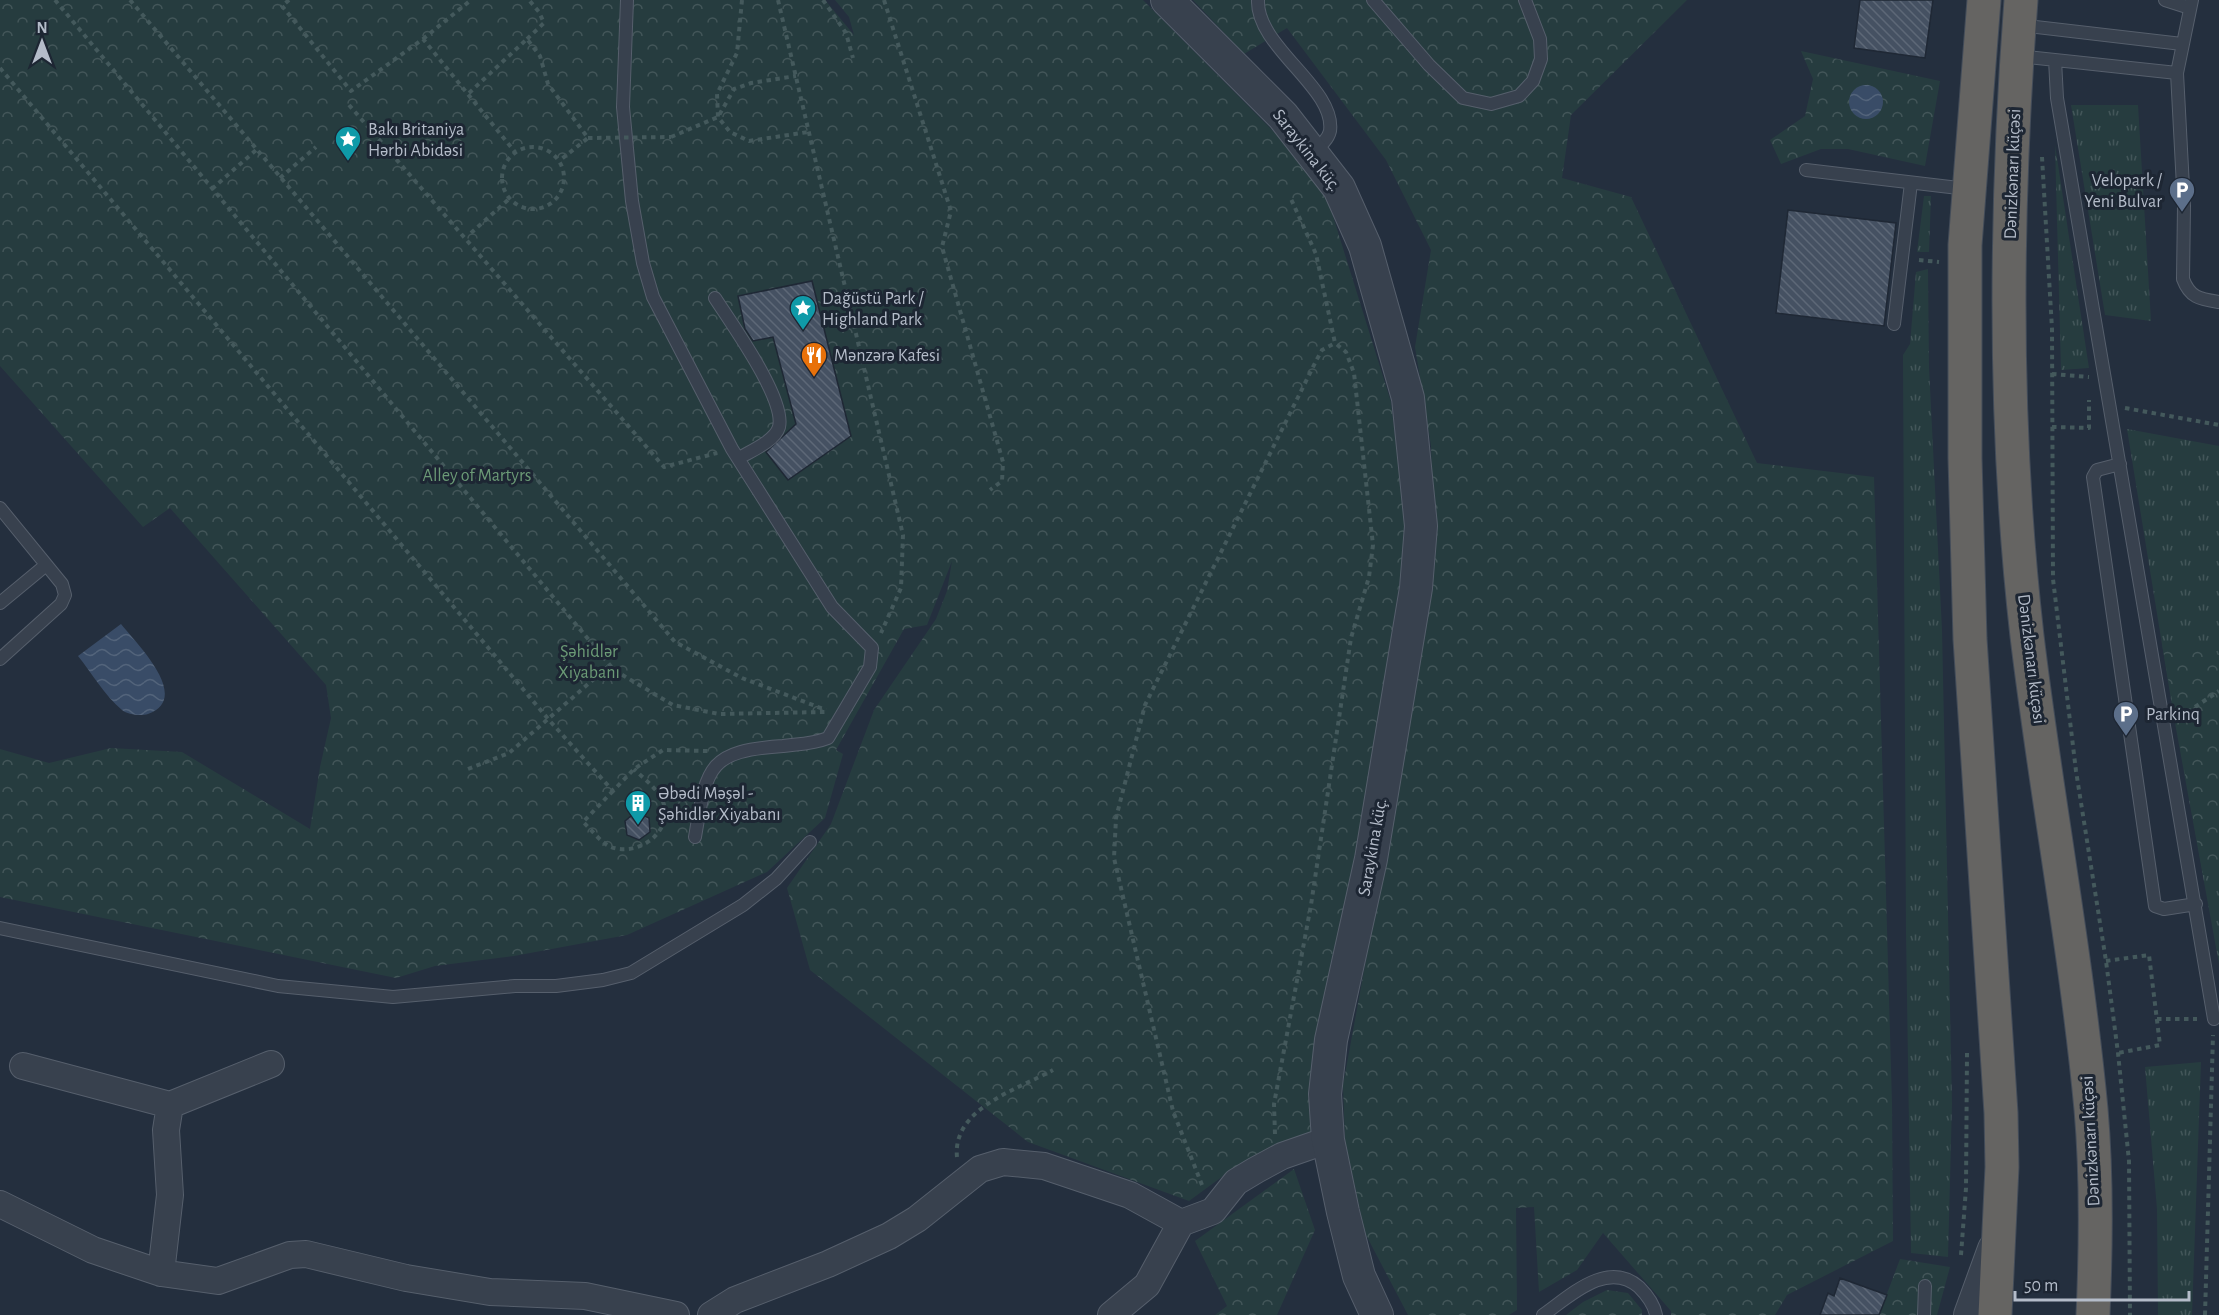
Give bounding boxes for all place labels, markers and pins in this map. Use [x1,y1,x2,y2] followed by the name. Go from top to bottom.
[368,121,464,160] place label: Bakı Britaniya Hərbi Abidəsi
[333,124,363,162] place icon: Bakı Britaniya Hərbi Abidəsi
[2084,172,2163,211] place label: Velopark / Yeni Bulvar
[2167,175,2197,213] parking icon: Velopark / Yeni Bulvar
[822,290,924,329] place label: Dağüstü Park / Highland Park
[788,293,818,331] place icon: Dağüstü Park / Highland Park
[799,340,829,378] restaurant icon: Mənzərə Kafesi
[834,347,940,365] place label: Mənzərə Kafesi
[2111,699,2141,737] parking icon: Parkinq
[2146,706,2200,724] place label: Parkinq
[658,785,781,824] place label: Əbədi Məşəl - Şəhidlər Xiyabanı
[623,788,653,826] building icon: Əbədi Məşəl - Şəhidlər Xiyabanı

